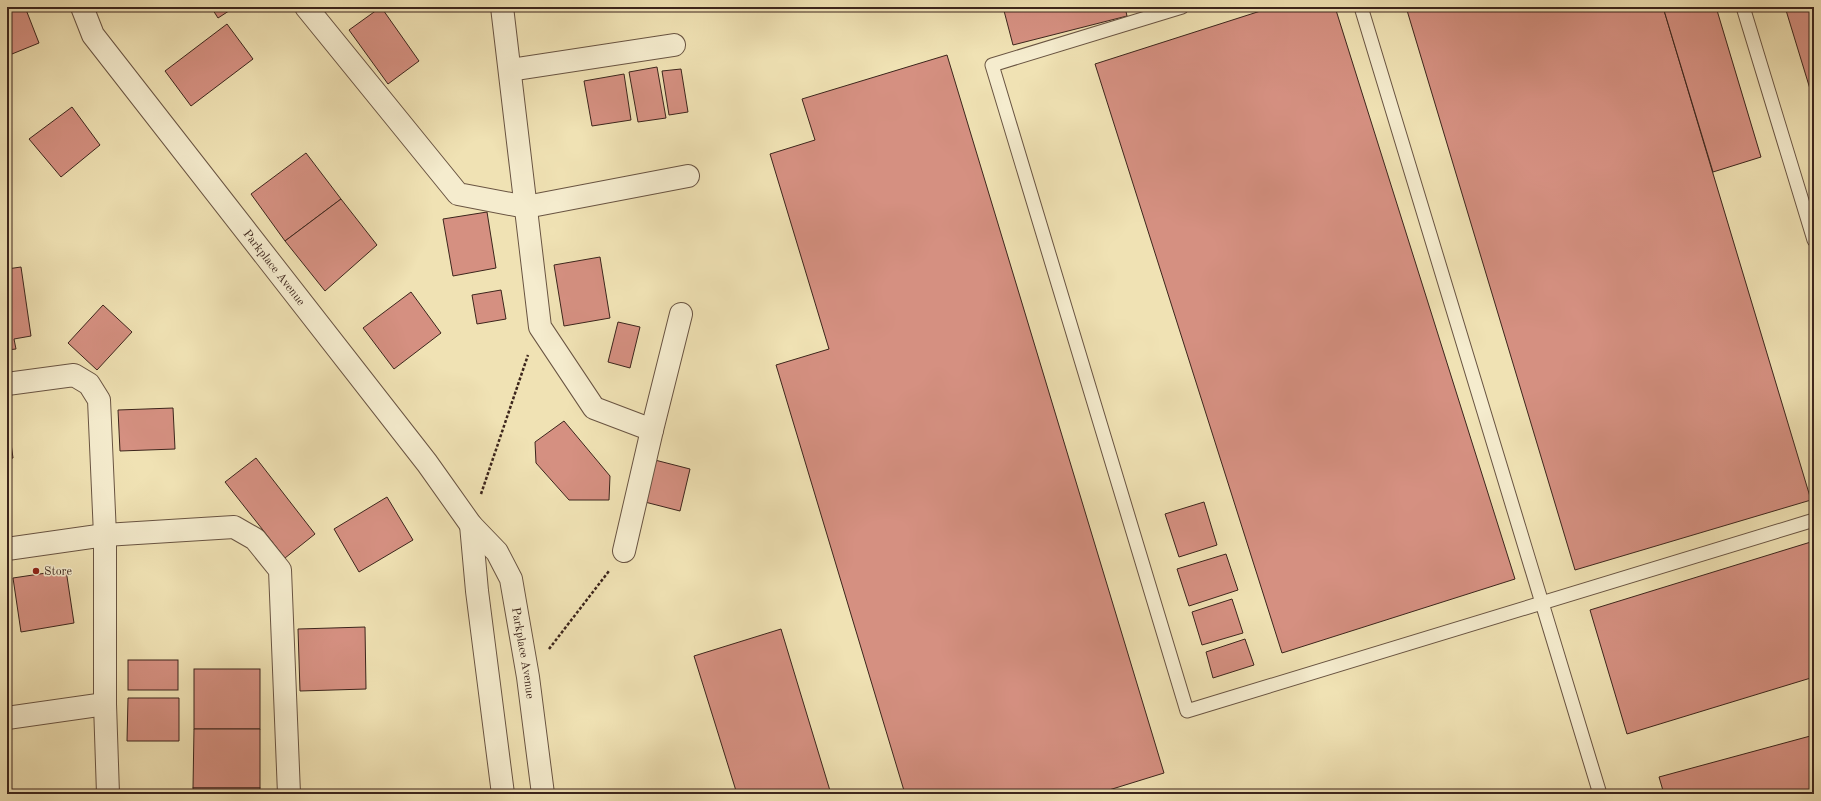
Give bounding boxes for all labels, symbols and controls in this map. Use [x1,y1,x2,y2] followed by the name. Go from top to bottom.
[240,228,307,309] street label: Parkplace Avenue
[31,566,41,576] marker: Store
[44,566,73,578] place label: Store
[509,607,536,700] street label: Parkplace Avenue

